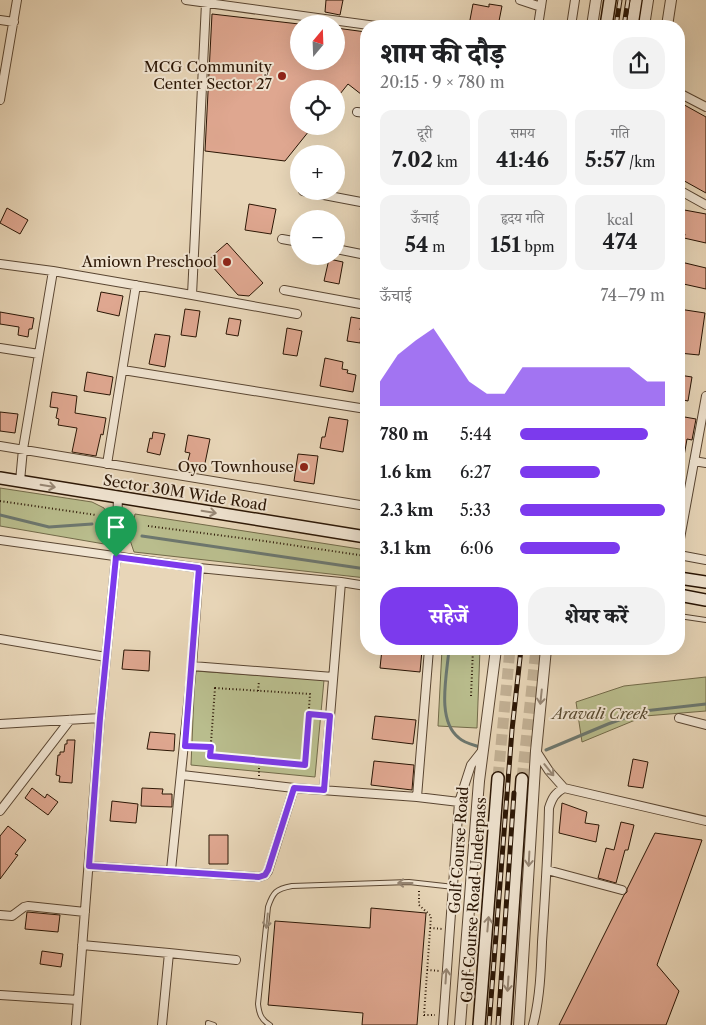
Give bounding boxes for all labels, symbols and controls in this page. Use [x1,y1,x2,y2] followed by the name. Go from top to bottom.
[290,15,345,70] north arrow
[290,15,345,265] map controls
[380,36,505,70] text: शाम की दौड़
[613,37,665,89] button: share
[144,57,273,93] place label: MCG Community Center Sector 27
[276,70,288,82] marker: MCG Community Center Sector 27
[380,72,505,92] text: 20:15 · 9 × 780 m
[290,80,345,135] button: locate
[417,124,432,142] text: दूरी
[510,124,535,142] text: समय
[611,124,629,142] text: गति
[290,145,345,200] button: +
[392,147,433,172] text: 7.02
[496,147,549,172] text: 41:46
[585,147,625,172] text: 5:57
[433,153,458,171] text: km
[625,153,655,171] text: /km
[411,209,439,227] text: ऊँचाई
[501,209,544,227] text: हृदय गति
[290,210,345,265] button: −
[607,211,633,229] text: kcal
[603,229,638,254] text: 474
[404,232,428,257] text: 54
[490,232,521,257] text: 151
[428,238,445,256] text: m
[521,238,555,256] text: bpm
[81,252,218,271] place label: Amiown Preschool
[221,256,233,268] marker: Amiown Preschool
[380,285,412,305] text: ऊँचाई
[600,285,665,305] text: 74–79 m
[380,424,428,444] text: 780 m
[460,424,492,444] text: 5:44
[178,457,294,476] place label: Oyo Townhouse
[298,461,310,473] marker: Oyo Townhouse
[380,462,432,482] text: 1.6 km
[460,462,491,482] text: 6:27
[102,470,268,515] street label: Sector 30M Wide Road
[40,481,56,491] one-way arrow
[380,500,433,520] text: 2.3 km
[460,500,491,520] text: 5:33
[95,506,137,557] pin
[200,507,216,517] one-way arrow
[102,513,130,541] icon: arrive
[380,538,431,558] text: 3.1 km
[460,538,493,558] text: 6:06
[380,587,518,645] button: सहेजें
[528,587,665,645] button: शेयर करें
[536,689,546,705] one-way arrow
[550,704,648,723] park label: Aravali Creek
[543,763,554,776] one-way arrow
[445,786,472,914] street label: Golf Course Road
[457,797,490,1003] street label: Golf Course Road Underpass
[525,851,534,867] one-way arrow
[397,878,414,888] one-way arrow
[262,913,272,929] one-way arrow
[483,916,492,932] one-way arrow
[442,969,451,985] one-way arrow
[504,976,513,992] one-way arrow

